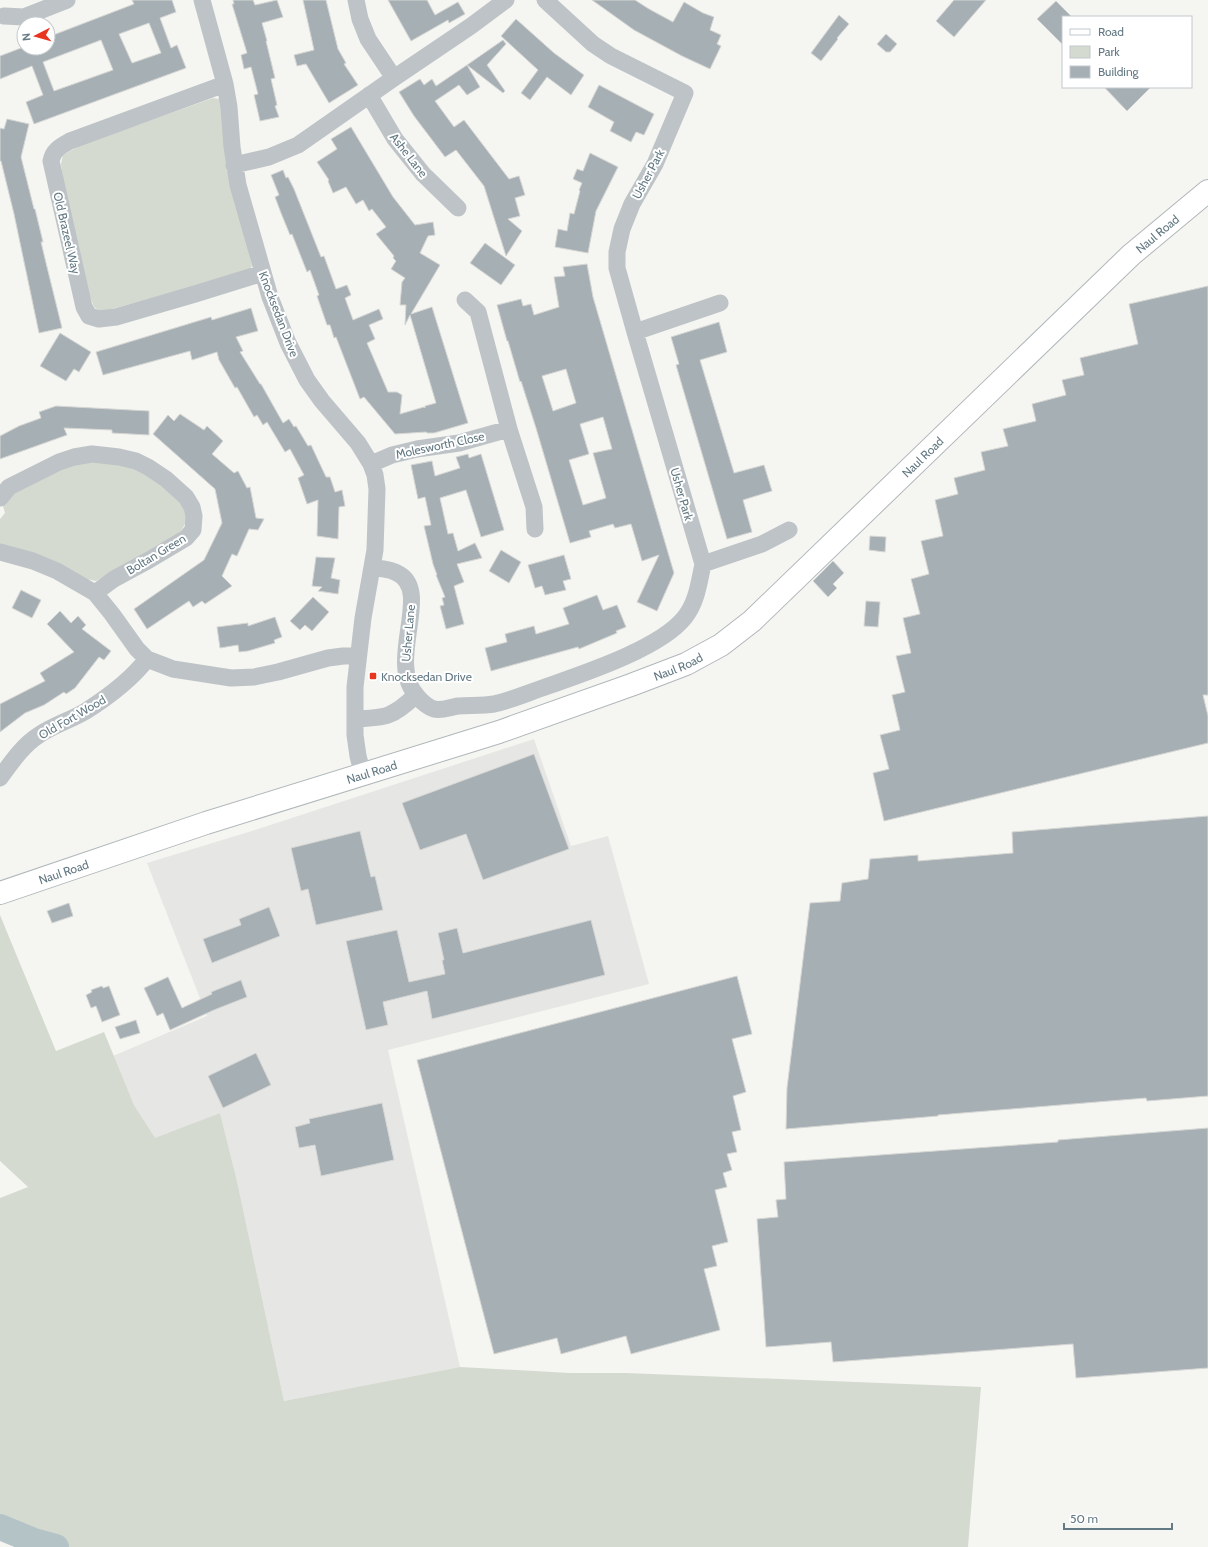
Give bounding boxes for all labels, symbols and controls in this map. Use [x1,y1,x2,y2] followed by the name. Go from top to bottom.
[16,16,56,56] north arrow
[1062,16,1192,88] legend
[1098,24,1124,39] text: Road
[19,32,33,42] text: N
[1098,44,1120,59] text: Park
[1098,64,1140,79] text: Building
[387,130,431,180] street label: Ashe Lane
[629,146,668,201] street label: Usher Park
[50,191,84,275] street label: Old Brazeel Way
[1132,211,1182,256] street label: Naul Road
[256,269,302,359] street label: Knocksedan Drive
[394,428,486,462] street label: Molesworth Close
[898,433,946,480] street label: Naul Road
[667,466,697,523] street label: Usher Park
[124,530,189,578] street label: Boltan Green
[398,604,418,662] street label: Usher Lane
[651,649,705,683] street label: Naul Road
[381,669,472,684] place label: Knocksedan Drive
[368,671,378,681] marker: Knocksedan Drive
[36,692,108,742] street label: Old Fort Wood
[345,757,399,786] street label: Naul Road
[36,856,90,887] street label: Naul Road
[1064,1505,1172,1531] scale bar
[1070,1511,1098,1526] text: 50 m

